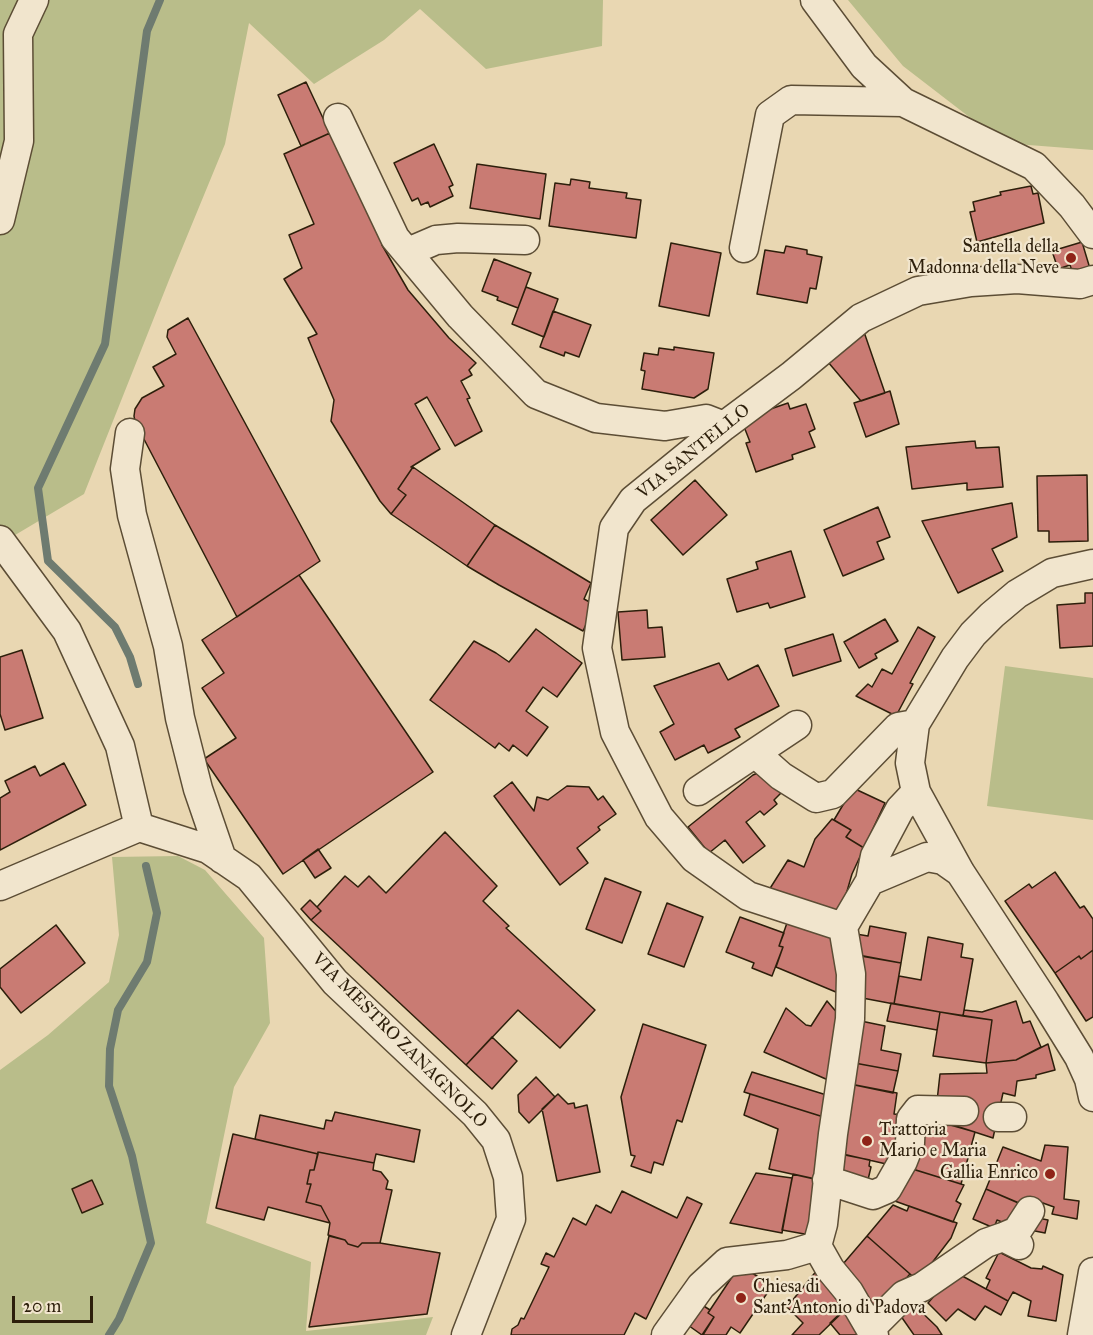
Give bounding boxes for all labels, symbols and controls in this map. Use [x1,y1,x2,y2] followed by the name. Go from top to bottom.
[908,237,1059,280] place label: Santella della Madonna della Neve
[1064,251,1078,265] marker: Santella della Madonna della Neve
[633,400,755,504] street label: VIA SANTELLO
[307,949,491,1133] street label: VIA MESTRO ZANAGNOLO
[879,1120,987,1162] place label: Trattoria Mario e Maria
[860,1134,874,1148] marker: Trattoria Mario e Maria
[940,1163,1038,1185] place label: Gallia Enrico
[1043,1167,1057,1181] marker: Gallia Enrico
[753,1277,925,1320] place label: Chiesa di Sant'Antonio di Padova
[15,1284,96,1322] scale bar
[734,1291,748,1305] marker: Chiesa di Sant'Antonio di Padova
[23,1295,61,1317] text: 20 m

